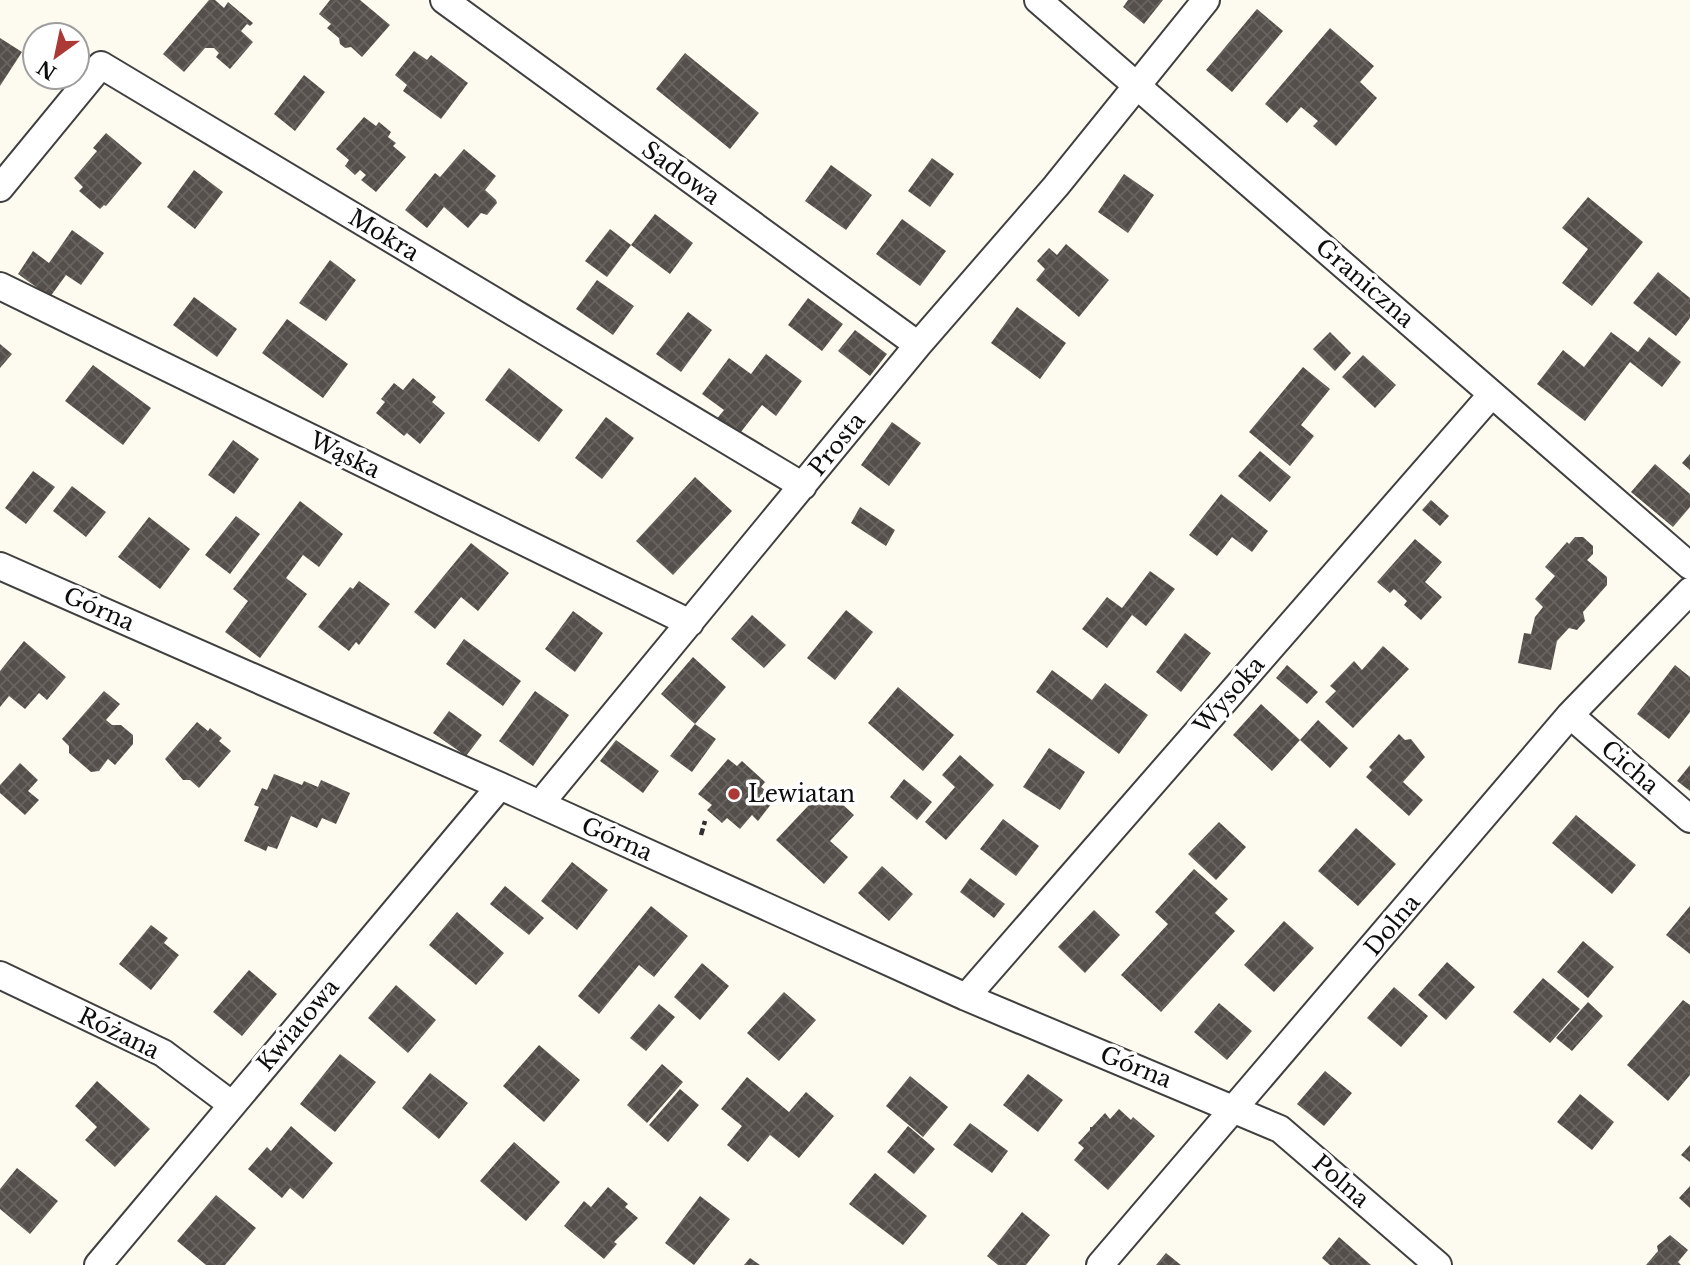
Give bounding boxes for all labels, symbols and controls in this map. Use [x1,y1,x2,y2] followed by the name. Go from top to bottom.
[21,21,91,91] north arrow
[33,55,61,84] text: N
[636,135,726,211] street label: Sadowa
[344,203,425,267] street label: Mokra
[1310,233,1420,333] street label: Graniczna
[803,406,871,481] street label: Prosta
[304,426,385,484] street label: Wąska
[59,581,139,637] street label: Górna
[1187,651,1270,740] street label: Wysoka
[1595,734,1665,800] street label: Cicha
[748,780,855,808] place label: Lewiatan
[726,786,742,802] marker: Lewiatan
[577,811,657,867] street label: Górna
[1358,888,1426,961] street label: Dolna
[251,973,345,1077] street label: Kwiatowa
[74,1001,164,1065] street label: Różana
[1096,1040,1176,1094] street label: Górna
[1307,1149,1375,1213] street label: Polna

